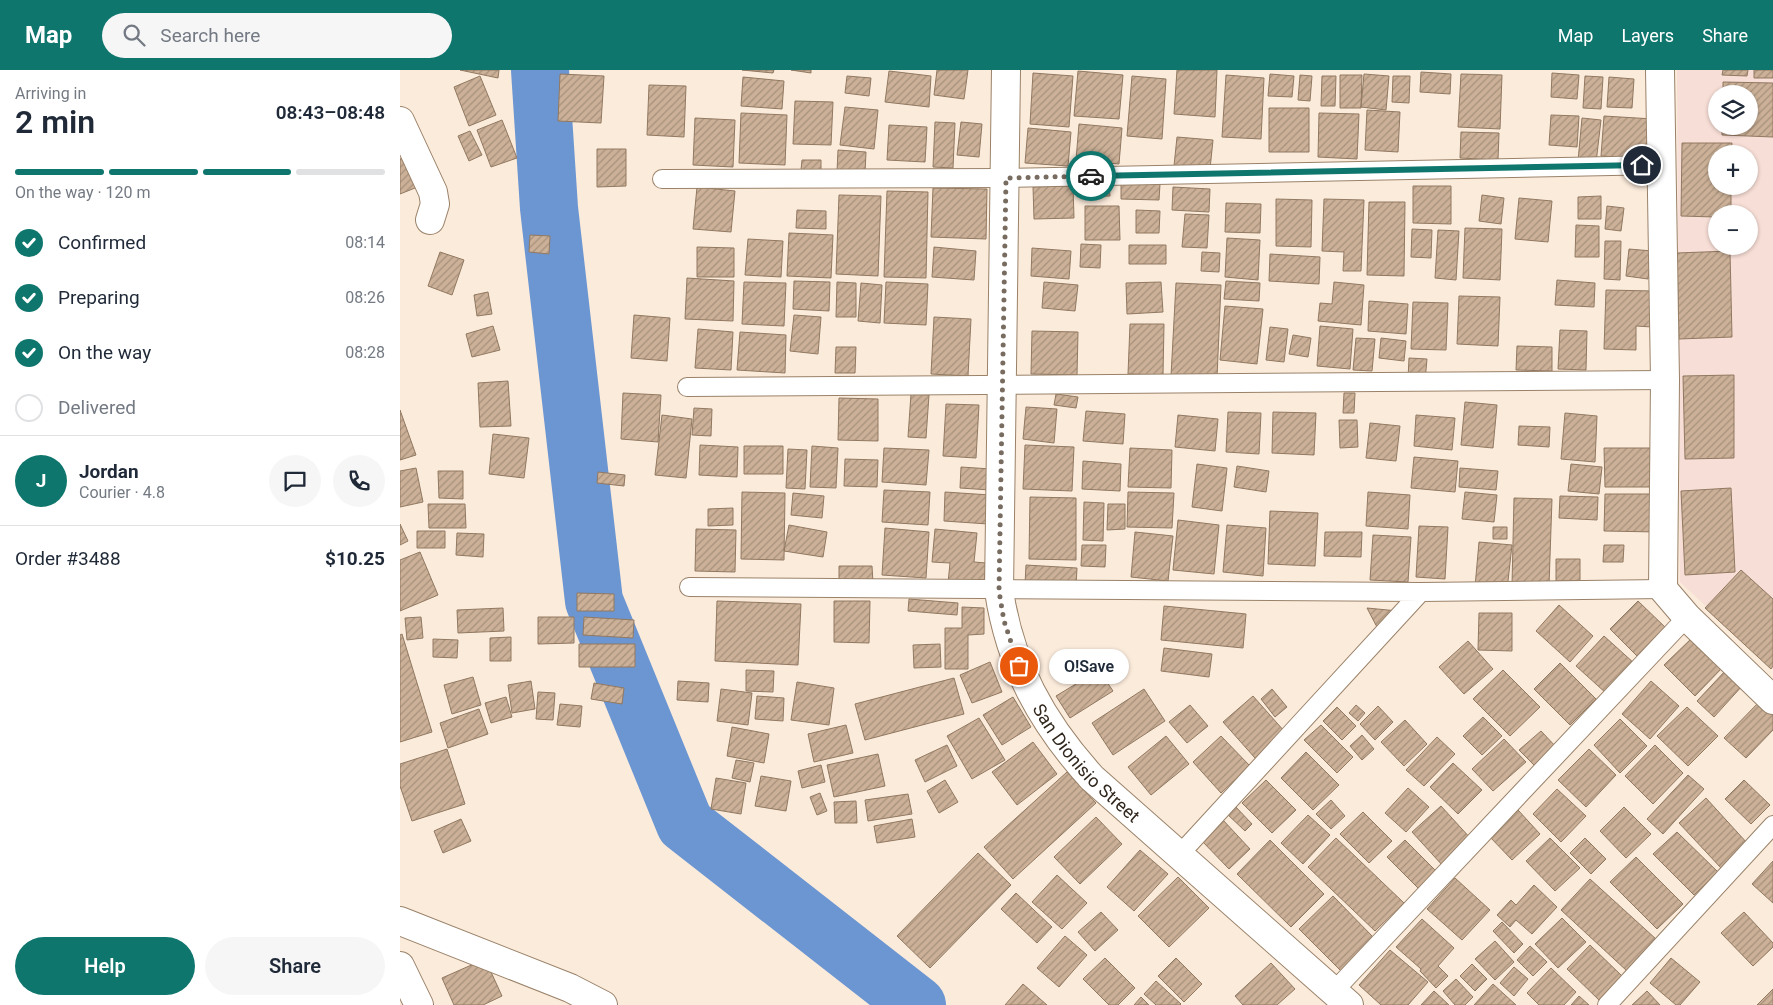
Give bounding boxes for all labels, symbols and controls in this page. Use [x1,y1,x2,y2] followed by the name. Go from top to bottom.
[102,13,452,58] search box
[25,21,72,49] text: Map
[120,21,148,49] icon: search
[160,24,260,47] text: Search here
[1558,25,1593,46] text: Map
[1621,25,1674,46] text: Layers
[1702,25,1748,46] text: Share
[15,84,86,103] text: Arriving in
[1708,85,1758,255] map controls
[1708,85,1758,135] button: layers
[276,101,385,124] text: 08:43–08:48
[15,103,95,141] text: 2 min
[1621,144,1663,186] pin
[1708,145,1758,195] button: +
[1066,151,1116,201] courier
[1628,151,1656,179] icon: home
[1077,162,1105,190] icon: car
[15,183,151,202] text: On the way · 120 m
[1708,205,1758,255] button: −
[15,229,43,257] icon: check
[58,231,146,254] text: Confirmed
[345,233,385,252] text: 08:14
[15,284,43,312] icon: check
[58,286,140,309] text: Preparing
[345,288,385,307] text: 08:26
[15,339,43,367] icon: check
[58,341,151,364] text: On the way
[345,343,385,362] text: 08:28
[58,396,136,419] text: Delivered
[269,455,321,507] button: chat
[333,455,385,507] button: phone
[79,460,139,483] text: Jordan
[36,469,46,492] text: J
[79,483,165,502] text: Courier · 4.8
[15,547,121,570] text: Order #3488
[325,547,385,570] text: $10.25
[998,645,1040,687] pin
[1049,648,1129,684] callout: O!Save
[1005,652,1033,680] icon: bag
[1064,657,1114,676] text: O!Save
[1029,700,1145,826] street label: San Dionisio Street
[15,937,195,995] button: Help
[205,937,385,995] button: Share

